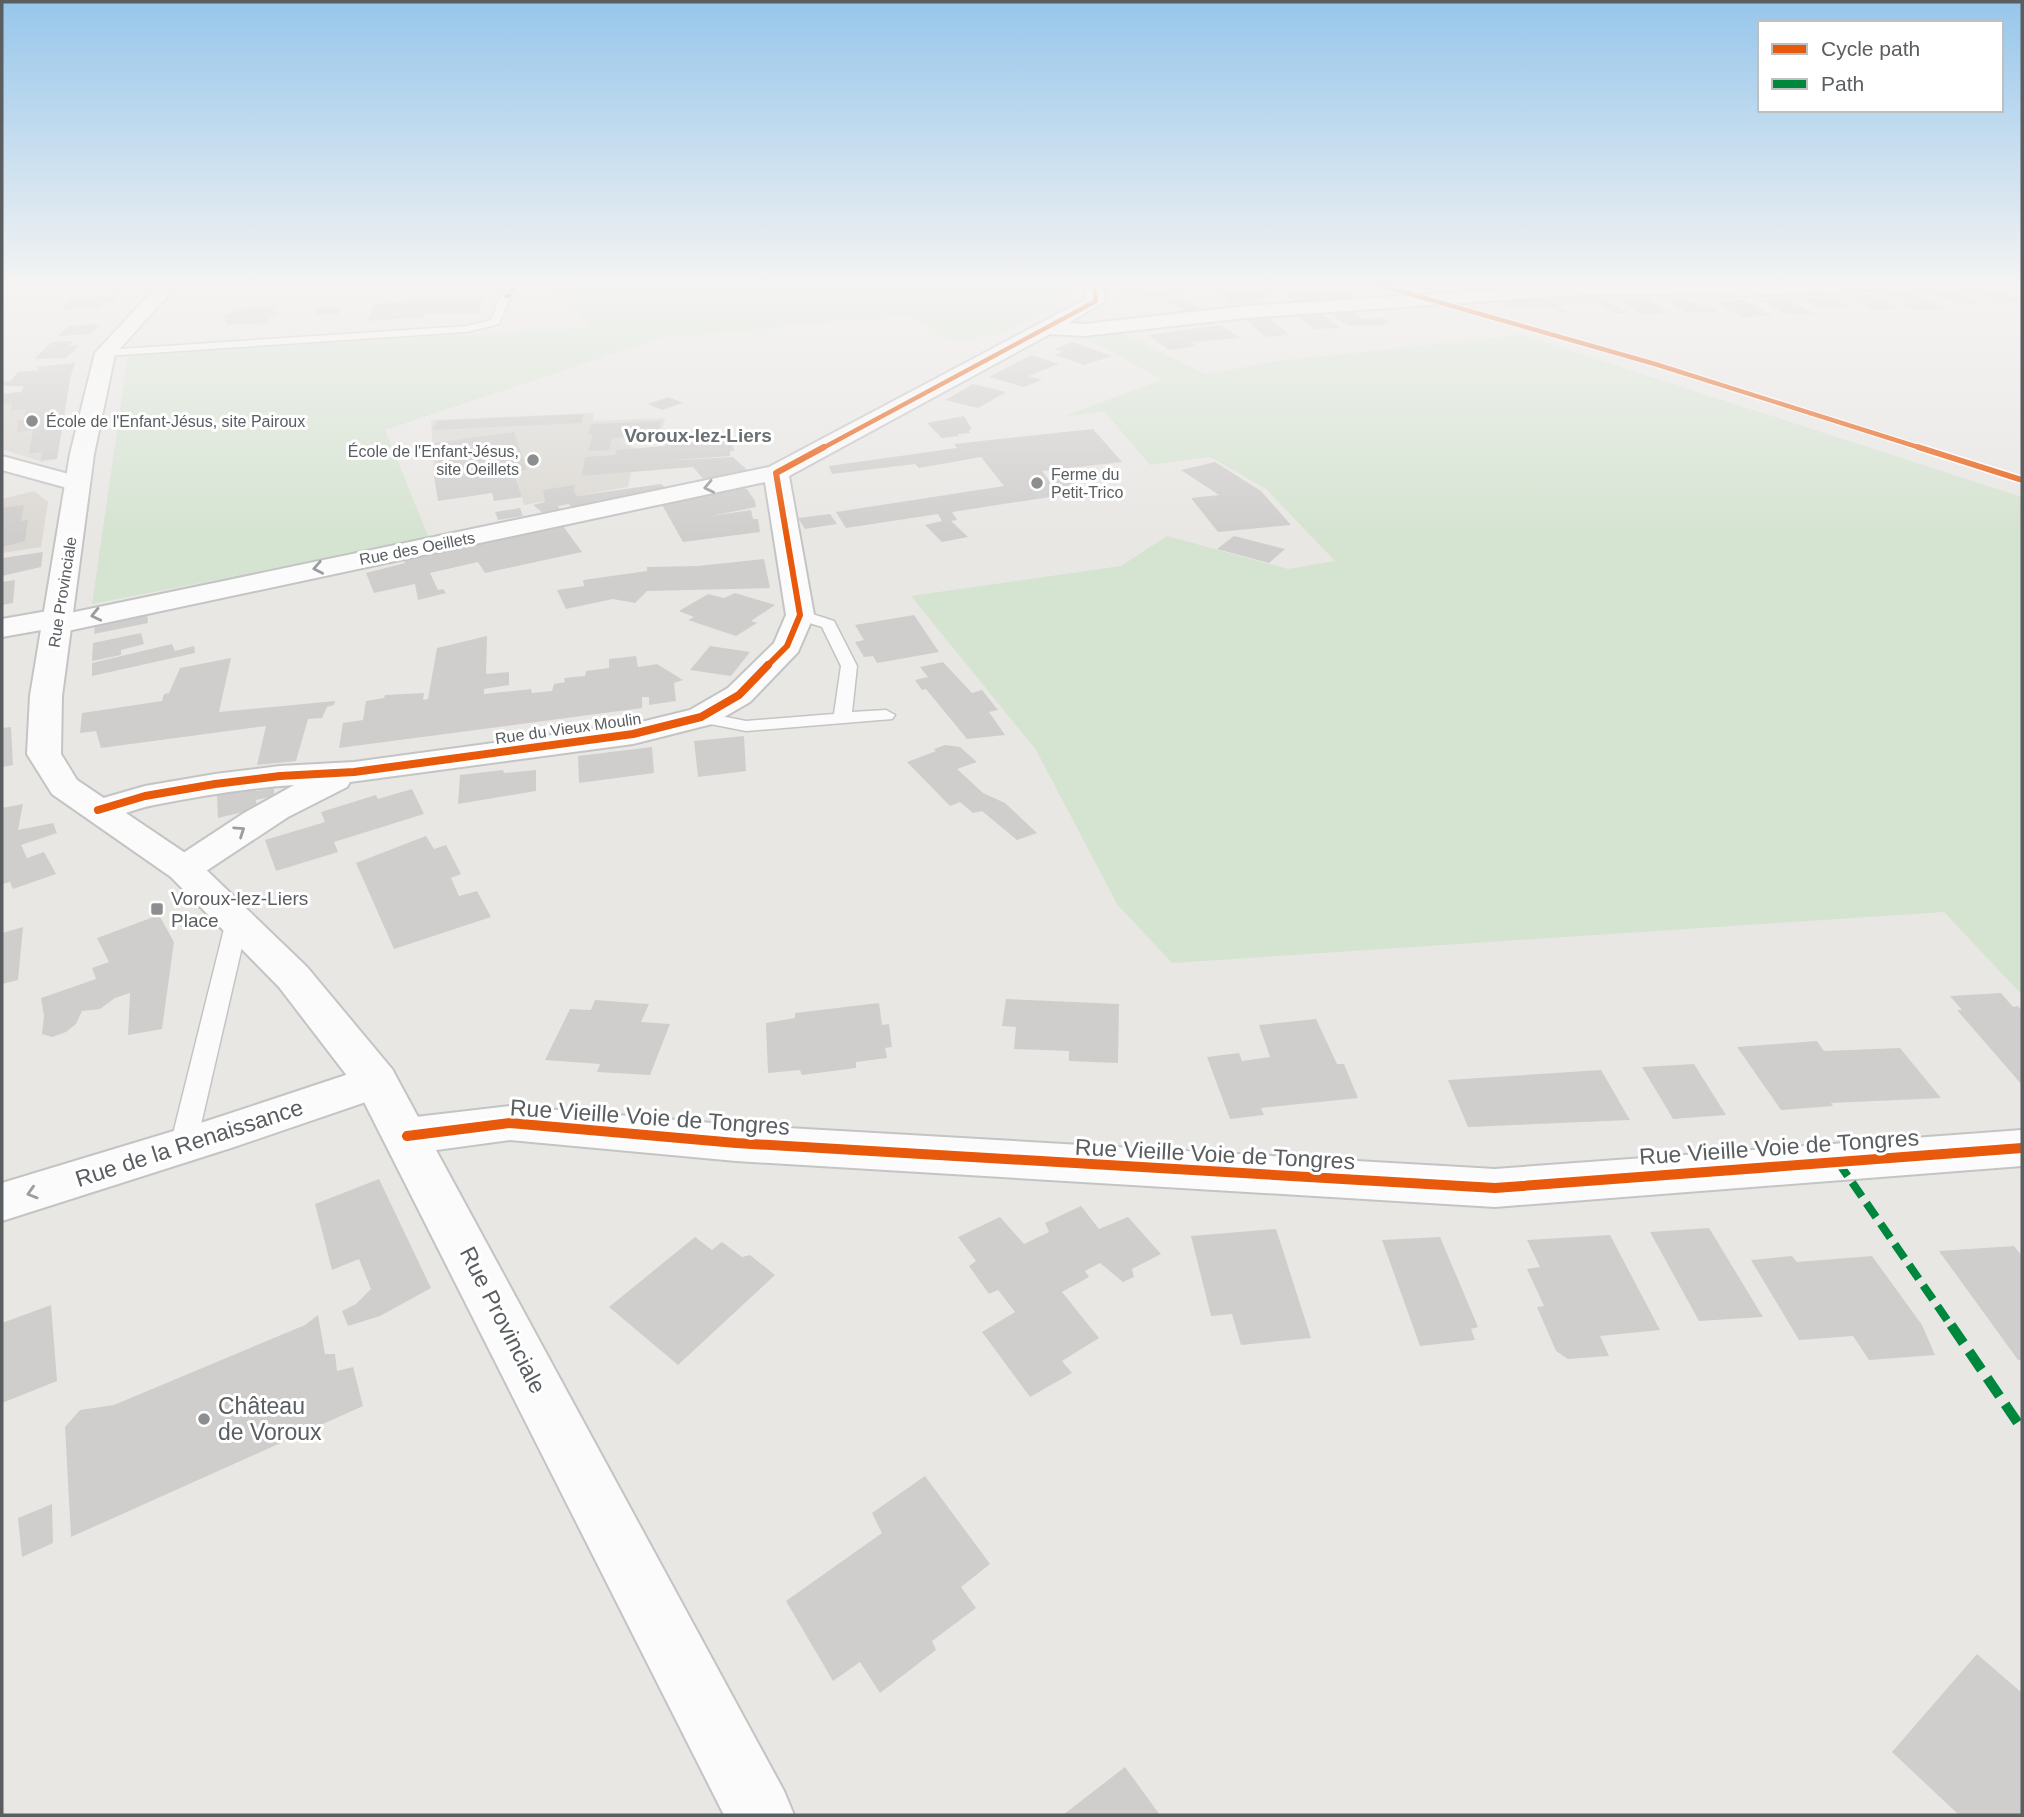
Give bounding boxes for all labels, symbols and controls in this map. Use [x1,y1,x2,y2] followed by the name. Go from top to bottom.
[1758,21,2003,112] legend
[1821,37,1920,60] text: Cycle path
[1821,72,1864,95] text: Path
[46,412,305,430] place label: École de l'Enfant-Jésus, site Pairoux
[24,413,40,429] marker: École de l'Enfant-Jésus, site Pairoux
[624,425,772,446] district label: Voroux-lez-Liers
[348,442,519,478] place label: École de l'Enfant-Jésus, site Oeillets
[525,452,541,468] marker: École de l'Enfant-Jésus, site Oeillets
[1051,466,1123,501] place label: Ferme du Petit-Trico
[1029,475,1045,491] marker: Ferme du Petit-Trico
[703,479,715,494] one-way arrow
[358,529,476,568] street label: Rue des Oeillets
[45,535,80,649] street label: Rue Provinciale
[312,559,324,574] one-way arrow
[90,607,102,622] one-way arrow
[494,710,642,747] street label: Rue du Vieux Moulin
[232,827,245,839] one-way arrow
[171,888,308,931] place label: Voroux-lez-Liers Place
[149,901,165,917] marker: Voroux-lez-Liers Place
[72,1094,306,1192] street label: Rue de la Renaissance
[509,1094,791,1140] street label: Rue Vieille Voie de Tongres
[1638,1124,1920,1170] street label: Rue Vieille Voie de Tongres
[1074,1134,1356,1174] street label: Rue Vieille Voie de Tongres
[26,1185,39,1199] one-way arrow
[455,1242,551,1398] street label: Rue Provinciale
[218,1393,322,1445] place label: Château de Voroux
[196,1411,212,1427] marker: Château de Voroux

